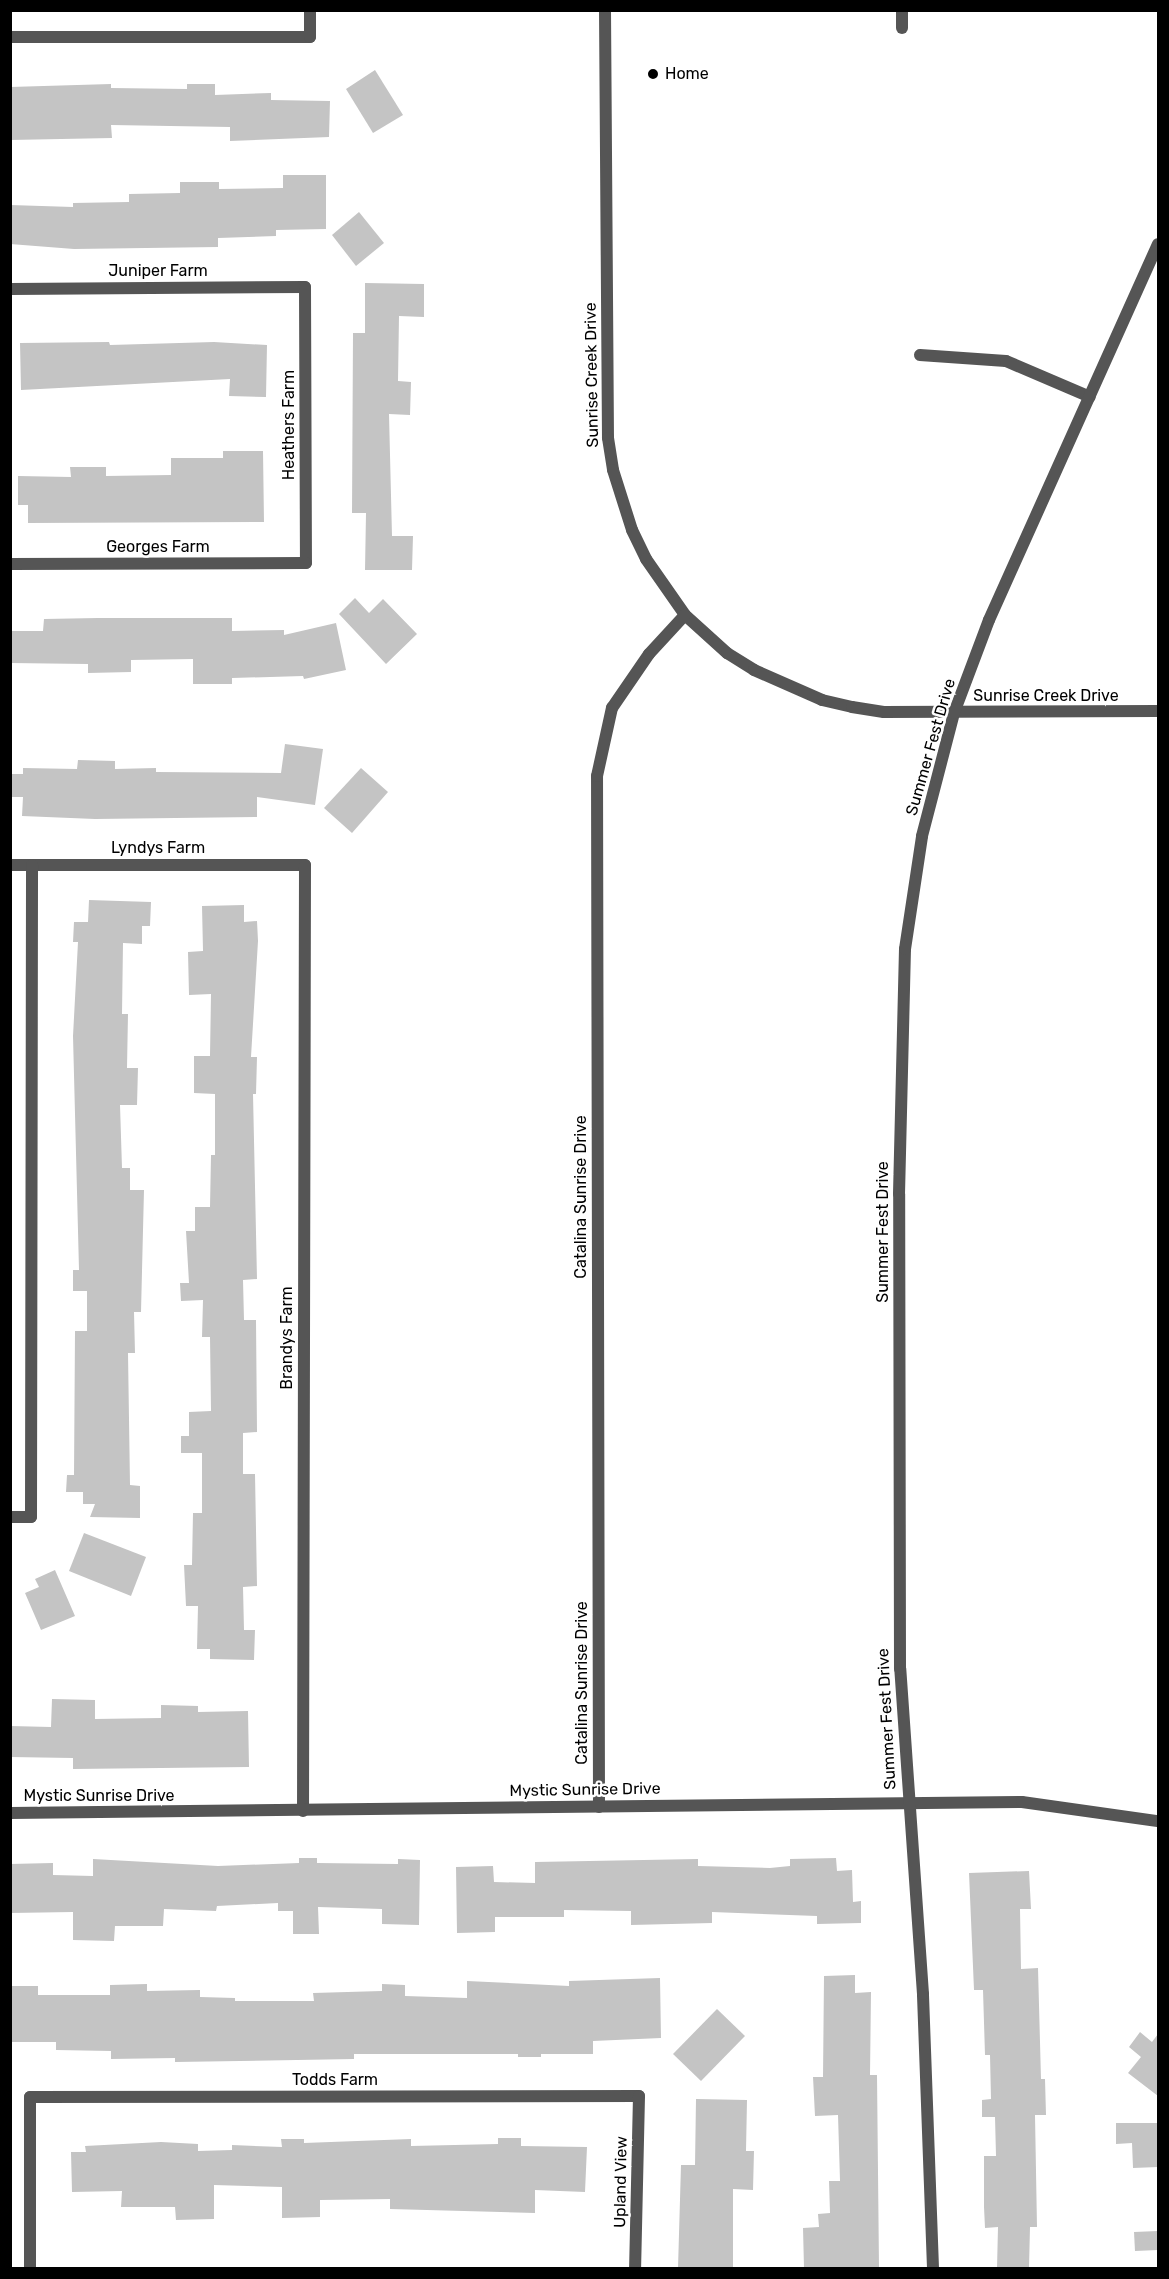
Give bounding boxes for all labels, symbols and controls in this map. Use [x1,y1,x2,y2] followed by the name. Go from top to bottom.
[665,64,709,84] place label: Home
[646,67,660,81] marker: Home
[108,261,208,281] street label: Juniper Farm
[581,302,603,448] street label: Sunrise Creek Drive
[279,370,299,480] street label: Heathers Farm
[106,537,210,557] street label: Georges Farm
[902,676,960,818] street label: Summer Fest Drive
[973,686,1119,706] street label: Sunrise Creek Drive
[111,838,205,858] street label: Lyndys Farm
[571,1115,591,1279] street label: Catalina Sunrise Drive
[873,1161,893,1303] street label: Summer Fest Drive
[277,1286,297,1390] street label: Brandys Farm
[572,1601,592,1765] street label: Catalina Sunrise Drive
[874,1648,900,1790] street label: Summer Fest Drive
[509,1779,661,1801] street label: Mystic Sunrise Drive
[23,1786,175,1806] street label: Mystic Sunrise Drive
[292,2070,378,2090] street label: Todds Farm
[611,2136,631,2228] street label: Upland View

